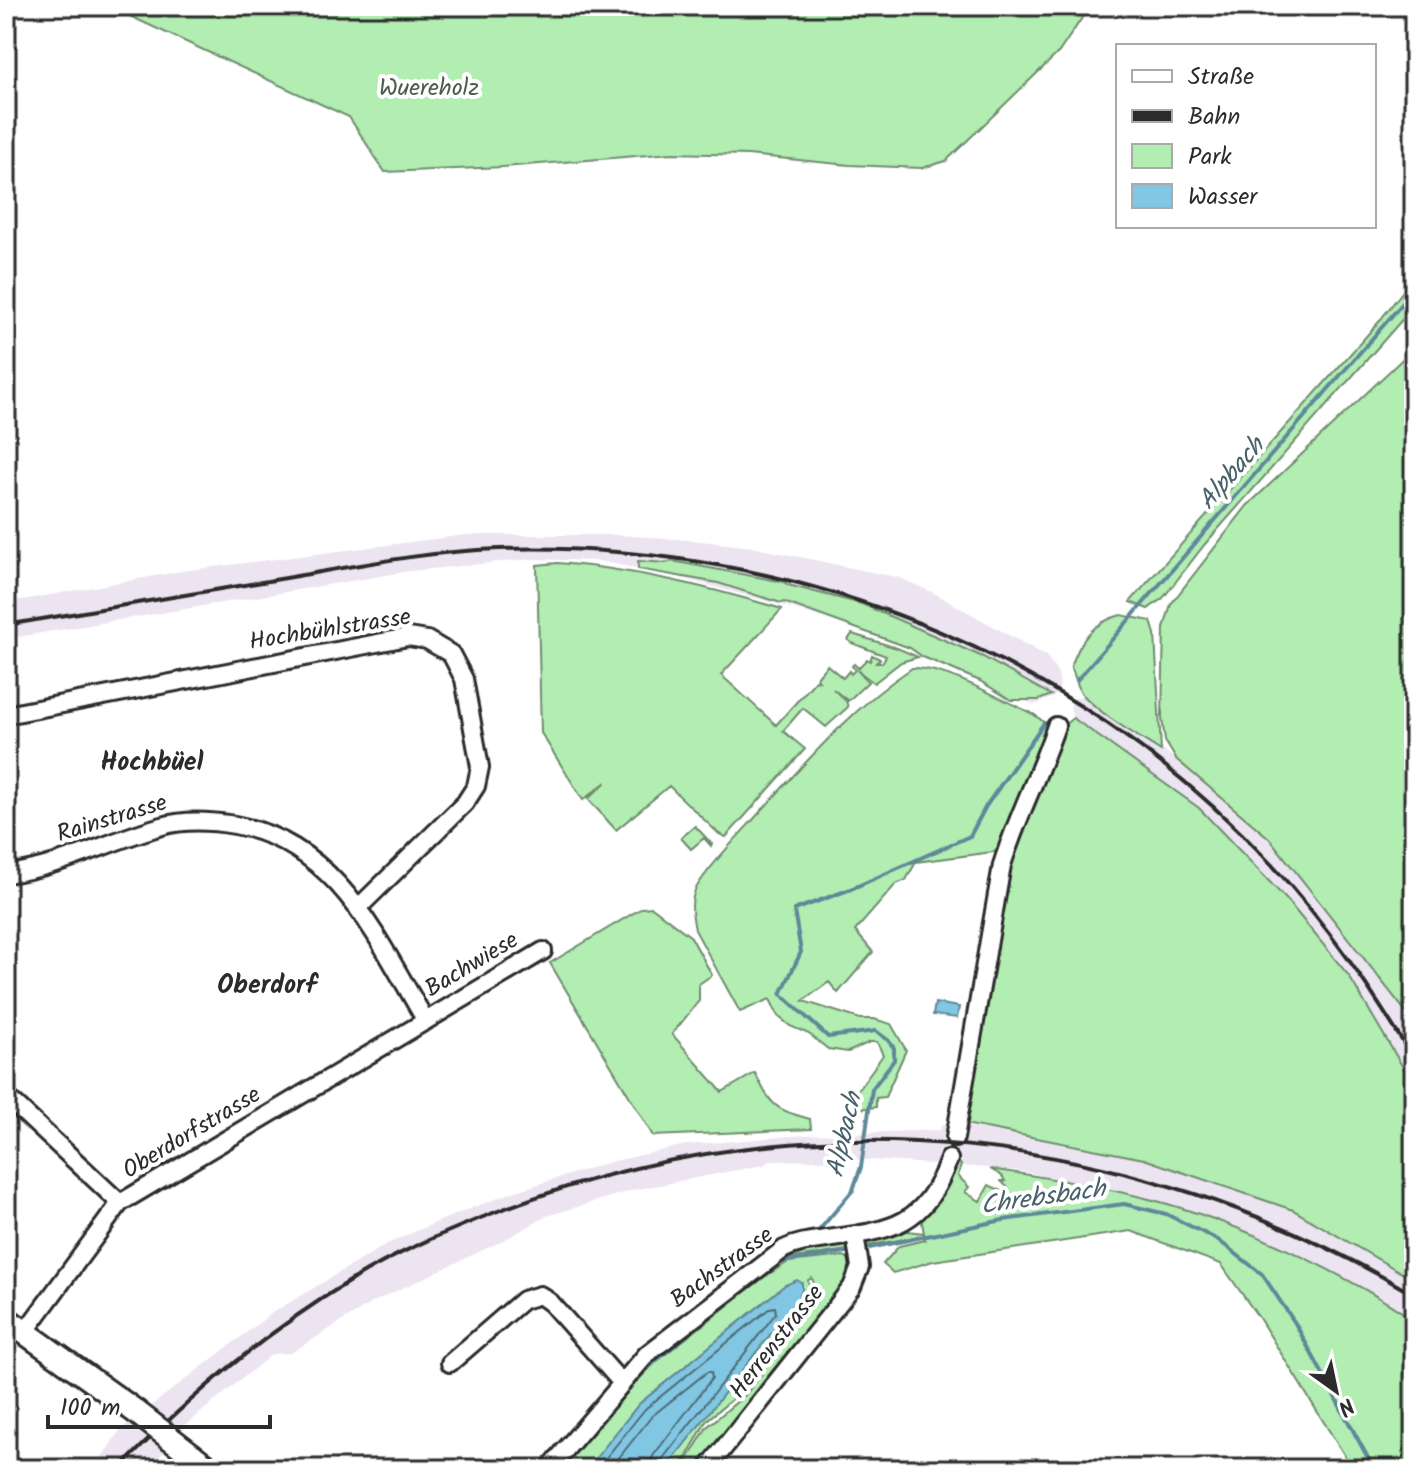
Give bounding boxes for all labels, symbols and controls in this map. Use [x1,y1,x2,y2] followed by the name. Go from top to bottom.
[1116,44,1376,228] legend
[1188,58,1254,97] text: Straße
[379,69,479,108] park label: Wuereholz
[1188,98,1240,137] text: Bahn
[1188,138,1232,177] text: Park
[1188,178,1259,217] text: Wasser
[1188,426,1277,520] water label: Alpbach
[246,598,414,662] street label: Hochbühlstrasse
[101,742,204,784] district label: Hochbüel
[52,784,172,854] street label: Rainstrasse
[417,921,527,1008] street label: Bachwiese
[217,965,319,1007] district label: Oberdorf
[115,1076,269,1190] street label: Oberdorfstrasse
[815,1086,876,1182] water label: Alpbach
[978,1168,1110,1228] water label: Chrebsbach
[662,1217,782,1319] street label: Bachstrasse
[720,1276,834,1408] street label: Herrenstrasse
[1296,1351,1376,1431] north arrow
[48,1379,270,1429] scale bar
[1330,1387,1361,1424] text: N
[60,1389,120,1428] text: 100 m

